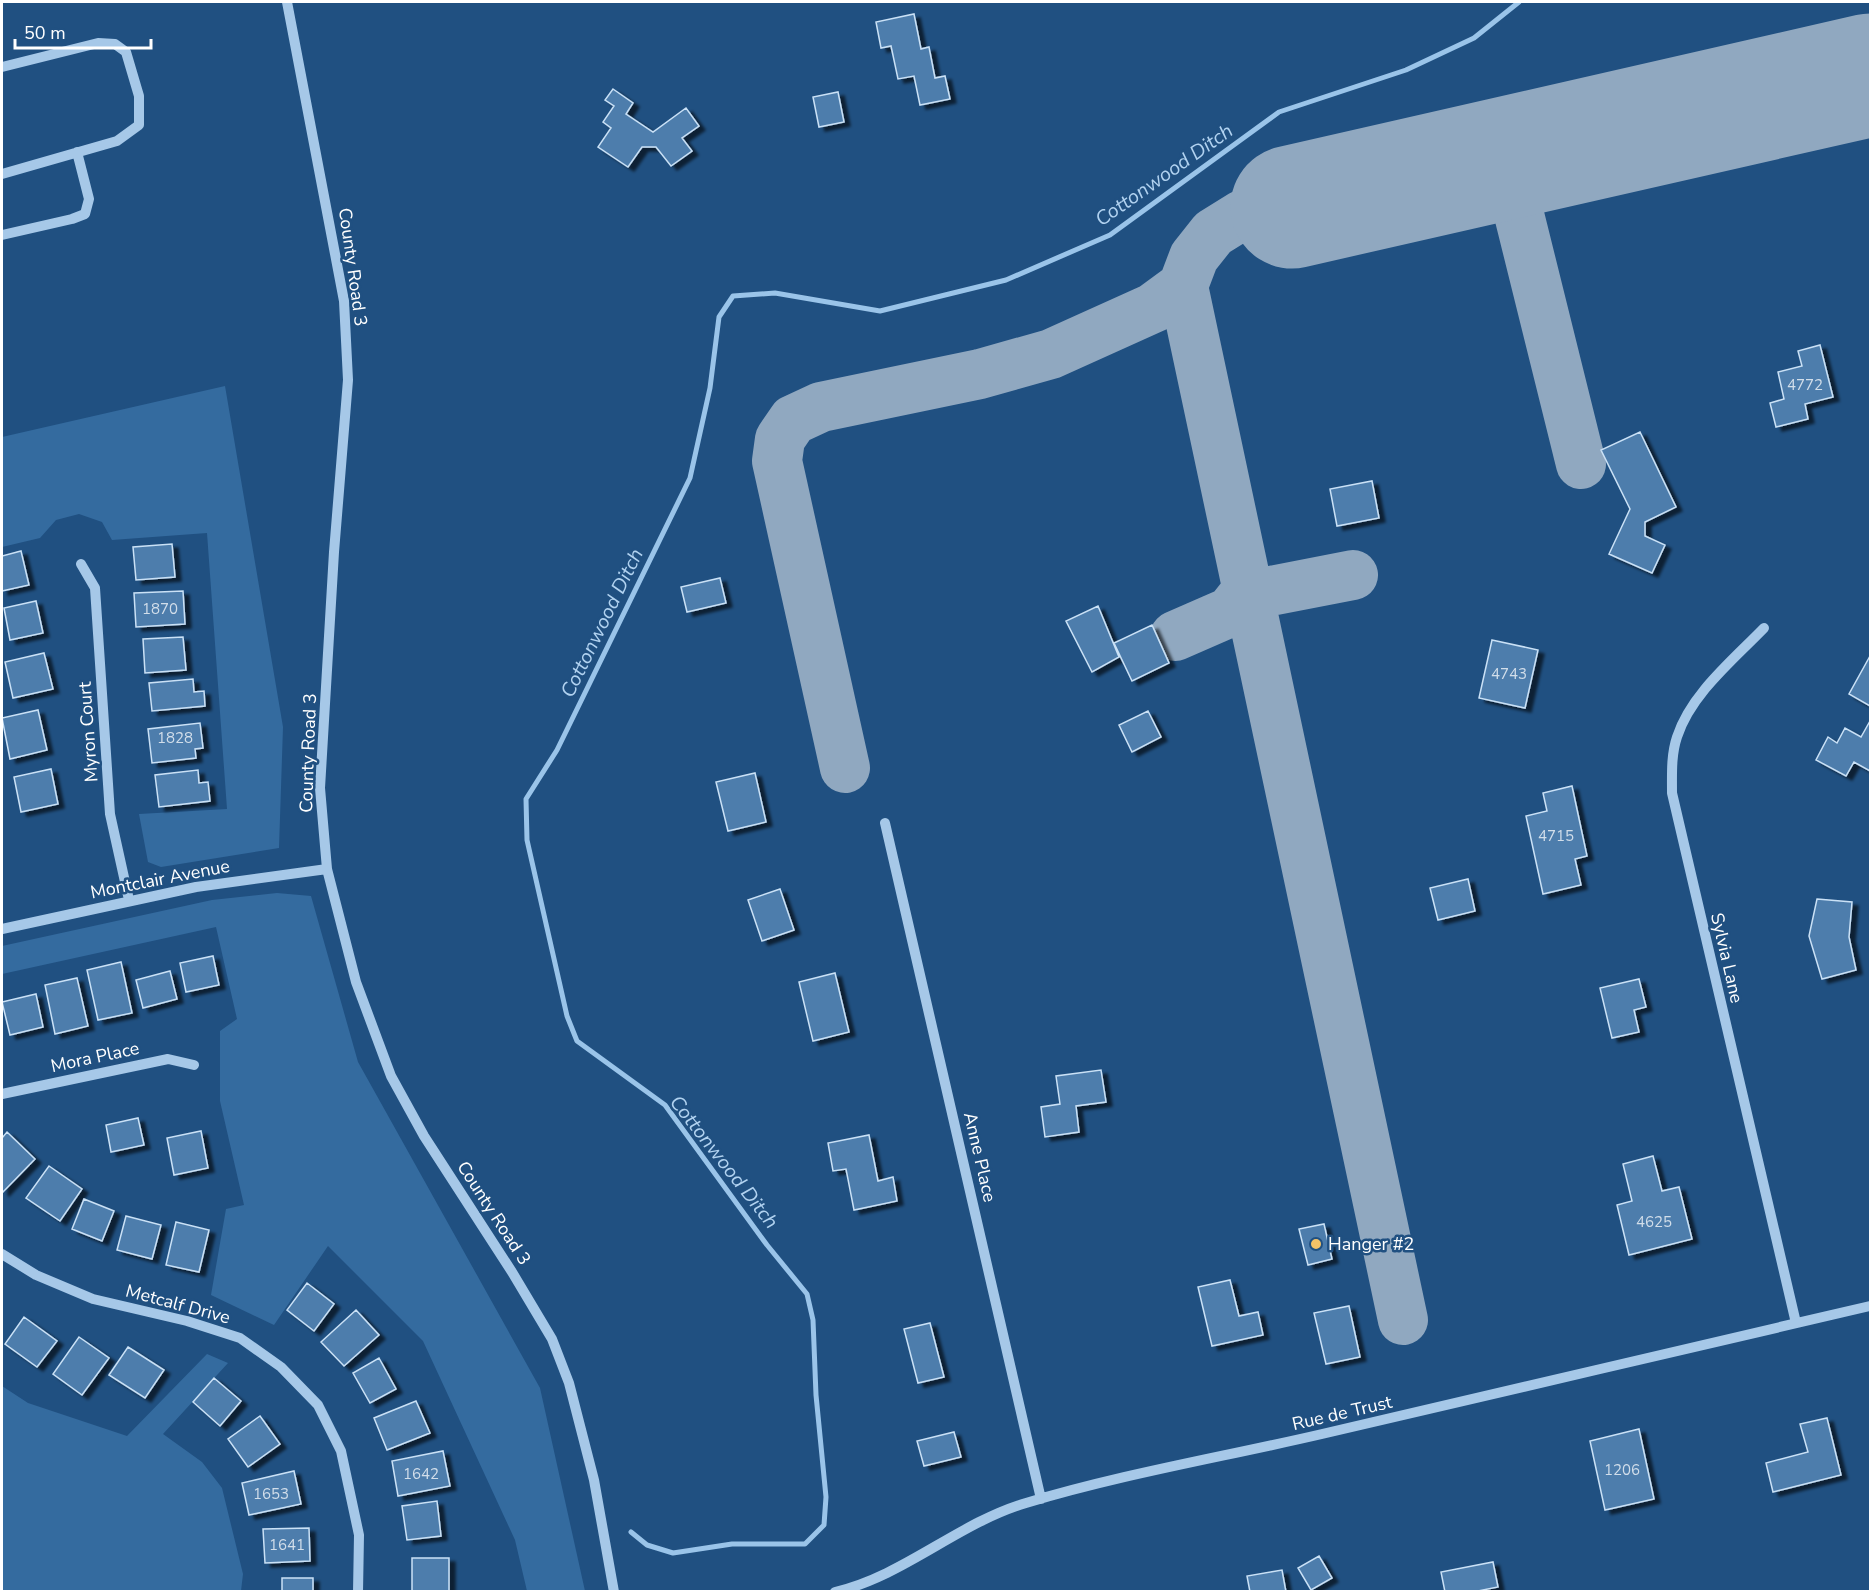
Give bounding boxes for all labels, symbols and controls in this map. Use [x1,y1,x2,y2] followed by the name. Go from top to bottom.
[15,12,152,50] scale bar
[24,21,66,45] text: 50 m
[1090,117,1238,233] water label: Cottonwood Ditch
[333,206,373,328] street label: County Road 3
[1787,375,1823,395] house number: 4772
[554,544,650,702] water label: Cottonwood Ditch
[142,599,178,619] house number: 1870
[1491,664,1527,684] house number: 4743
[72,680,103,783] street label: Myron Court
[294,693,322,813] street label: County Road 3
[157,728,193,748] house number: 1828
[1538,826,1574,846] house number: 4715
[88,854,232,904] street label: Montclair Avenue
[1705,910,1749,1006] street label: Sylvia Lane
[49,1036,141,1078] street label: Mora Place
[663,1090,785,1234] water label: Cottonwood Ditch
[958,1110,1002,1204] street label: Anne Place
[451,1156,537,1270] street label: County Road 3
[1636,1212,1672,1232] house number: 4625
[1328,1232,1414,1256] place label: Hanger #2
[1309,1237,1323,1251] marker: Hanger #2
[123,1278,233,1330] street label: Metcalf Drive
[1290,1390,1395,1436] street label: Rue de Trust
[1604,1460,1640,1480] house number: 1206
[403,1464,439,1484] house number: 1642
[253,1484,289,1504] house number: 1653
[269,1535,305,1555] house number: 1641

